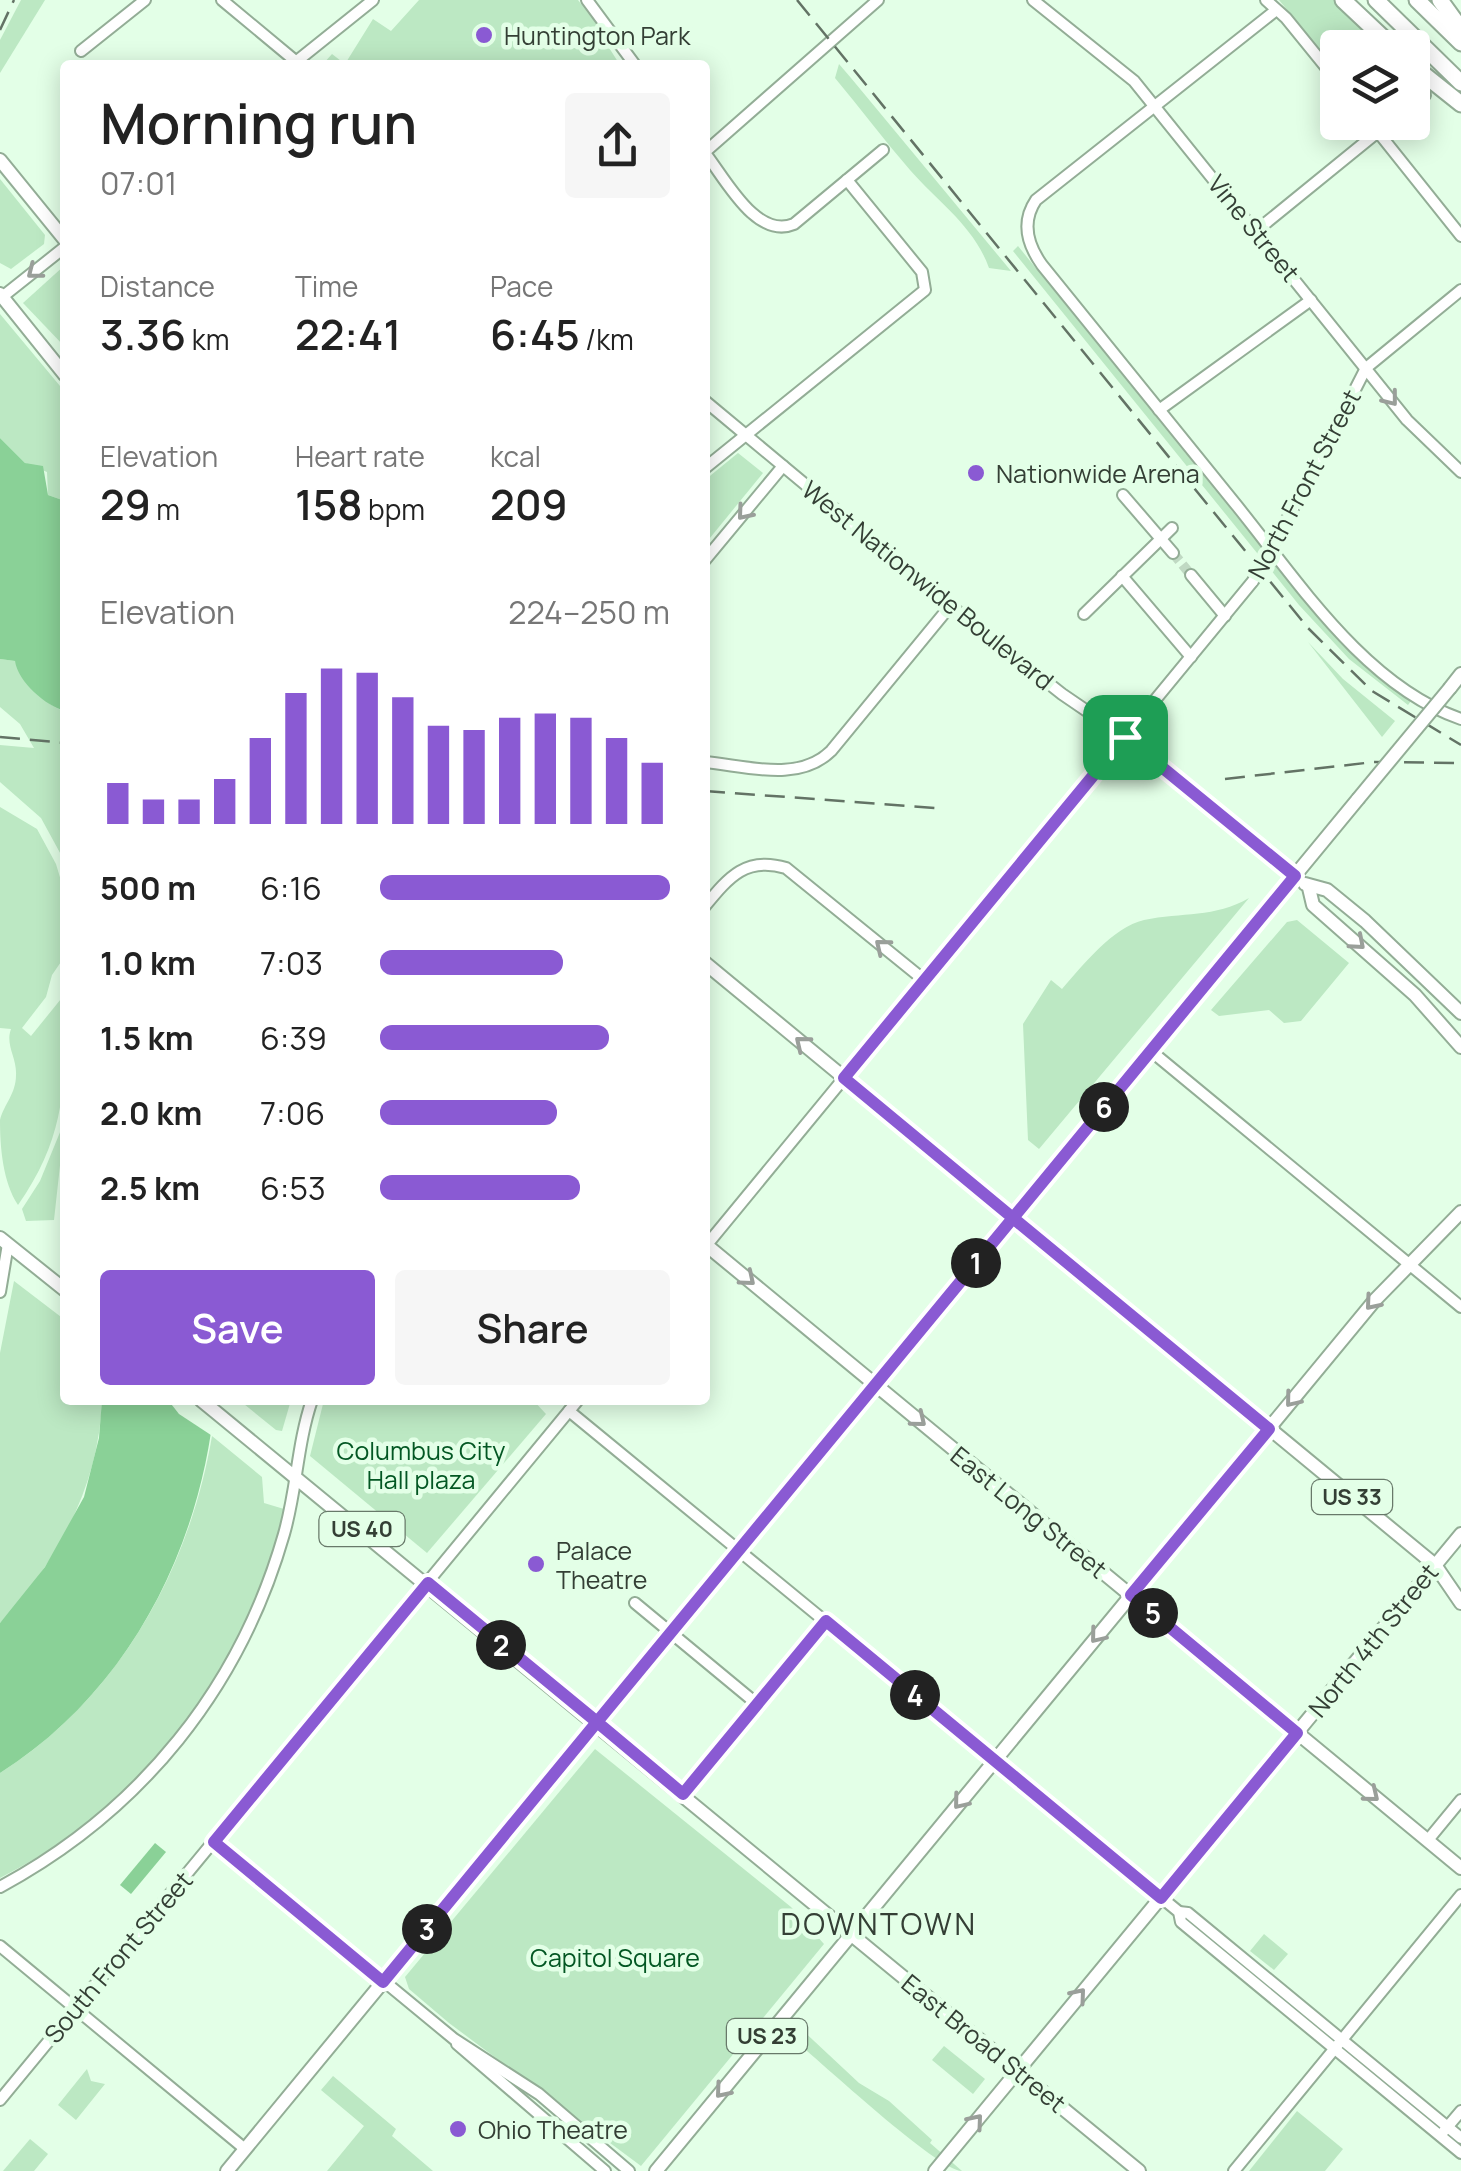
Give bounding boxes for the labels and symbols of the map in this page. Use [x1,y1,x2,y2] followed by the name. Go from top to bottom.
[504,18,691,53] place label: Huntington Park
[473,24,495,46] marker: Huntington Park
[1200,167,1308,289] street label: Vine Street
[27,260,45,278] one-way arrow
[1239,383,1369,585] street label: North Front Street
[1379,388,1397,406] one-way arrow
[996,456,1200,491] place label: Nationwide Arena
[965,462,987,484] marker: Nationwide Arena
[795,472,1061,698] street label: West Nationwide Boulevard
[738,502,756,520] one-way arrow
[1083,695,1168,780] pin
[1346,932,1365,950] one-way arrow
[875,940,893,958] one-way arrow
[796,1037,814,1055] one-way arrow
[1079,1082,1129,1132] pin: 6
[951,1238,1001,1288] pin: 1
[736,1268,754,1286] one-way arrow
[1365,1292,1383,1310] one-way arrow
[1286,1388,1304,1406] one-way arrow
[907,1409,925,1427] one-way arrow
[337,1433,505,1497] park label: Columbus City Hall plaza
[943,1438,1115,1586] street label: East Long Street
[1312,1480,1392,1514] road number: US 33
[320,1512,404,1546] road number: US 40
[556,1533,647,1597] place label: Palace Theatre
[525,1553,547,1575] marker: Palace Theatre
[1300,1556,1446,1724] street label: North 4th Street
[1128,1588,1178,1638] pin: 5
[476,1620,526,1670] pin: 2
[1091,1625,1109,1643] one-way arrow
[890,1670,940,1720] pin: 4
[1361,1783,1379,1801] one-way arrow
[954,1791,972,1809] one-way arrow
[36,1864,200,2050] street label: South Front Street
[781,1903,977,1944] district label: DOWNTOWN
[402,1904,452,1954] pin: 3
[530,1940,700,1975] park label: Capitol Square
[894,1966,1074,2120] street label: East Broad Street
[1068,1988,1086,2006] one-way arrow
[727,2019,807,2053] road number: US 23
[716,2079,734,2097] one-way arrow
[478,2112,628,2147] place label: Ohio Theatre
[965,2114,983,2132] one-way arrow
[447,2118,469,2140] marker: Ohio Theatre

